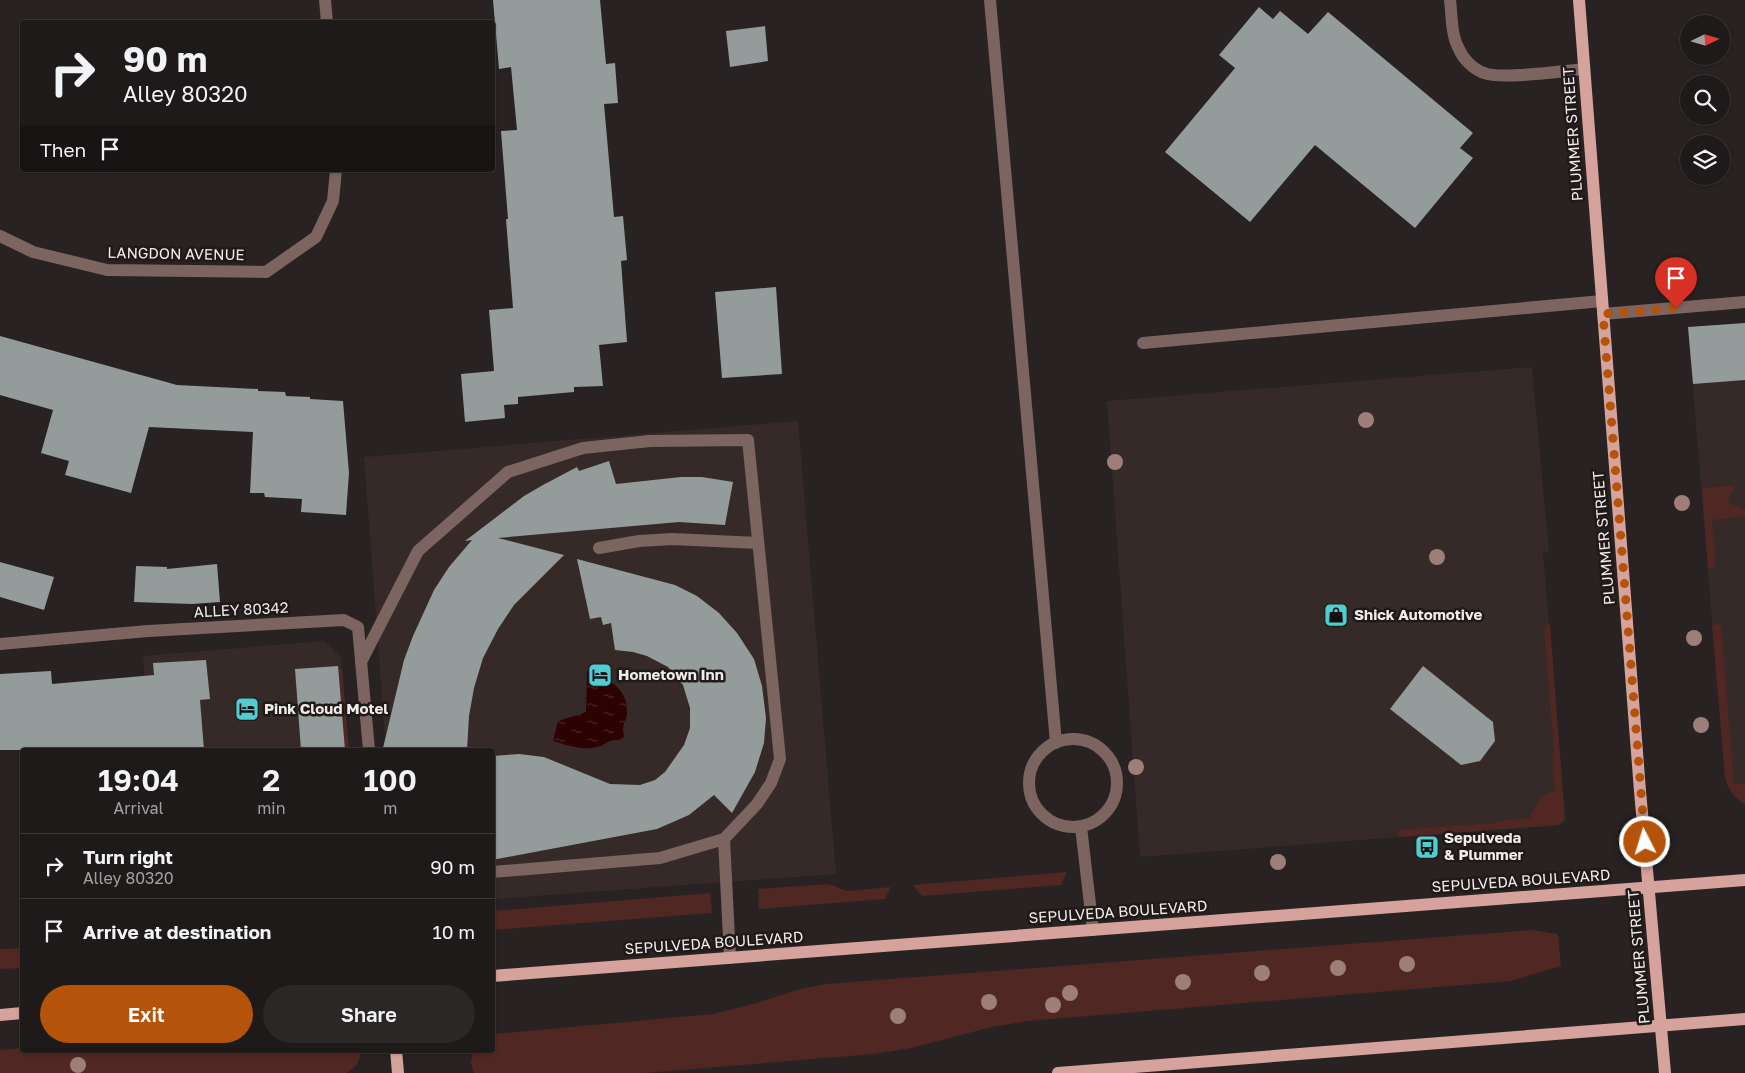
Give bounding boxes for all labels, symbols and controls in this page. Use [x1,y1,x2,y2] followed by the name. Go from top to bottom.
[1680,15,1730,65] north arrow
[1680,15,1730,185] map controls
[123,38,207,80] text: 90 m
[40,40,105,105] icon: right
[1558,66,1586,202] street label: PLUMMER STREET
[1680,75,1730,125] button: search
[123,80,248,107] text: Alley 80320
[96,135,124,163] icon: arrive
[1680,135,1730,185] button: layers
[40,138,86,161] text: Then
[107,243,245,263] street label: LANGDON AVENUE
[1655,257,1697,308] pin
[1662,264,1690,292] icon: arrive
[1588,470,1618,606] street label: PLUMMER STREET
[193,598,289,620] street label: ALLEY 80342
[1323,602,1349,628] shop icon: Shick Automotive
[1354,605,1483,623] place label: Shick Automotive
[587,662,613,688] hotel icon: Hometown Inn
[618,665,724,683] place label: Hometown Inn
[234,696,260,722] hotel icon: Pink Cloud Motel
[264,699,388,717] place label: Pink Cloud Motel
[98,762,179,798] text: 19:04
[262,762,280,798] text: 2
[364,762,417,798] text: 100
[114,798,164,818] text: Arrival
[257,798,285,818] text: min
[383,798,397,818] text: m
[1618,815,1670,867] position arrow
[1444,828,1524,863] place label: Sepulveda & Plummer
[1414,834,1440,860] bus stop icon: Sepulveda & Plummer
[83,845,173,868] text: Turn right
[40,852,68,880] icon: right
[430,855,475,878] text: 90 m
[1431,865,1611,895] street label: SEPULVEDA BOULEVARD
[83,868,174,888] text: Alley 80320
[1623,889,1653,1025] street label: PLUMMER STREET
[1028,896,1208,926] street label: SEPULVEDA BOULEVARD
[40,917,68,945] icon: arrive
[83,920,271,943] text: Arrive at destination
[432,920,475,943] text: 10 m
[624,927,804,957] street label: SEPULVEDA BOULEVARD
[40,985,253,1043] button: Exit
[263,985,475,1043] button: Share

